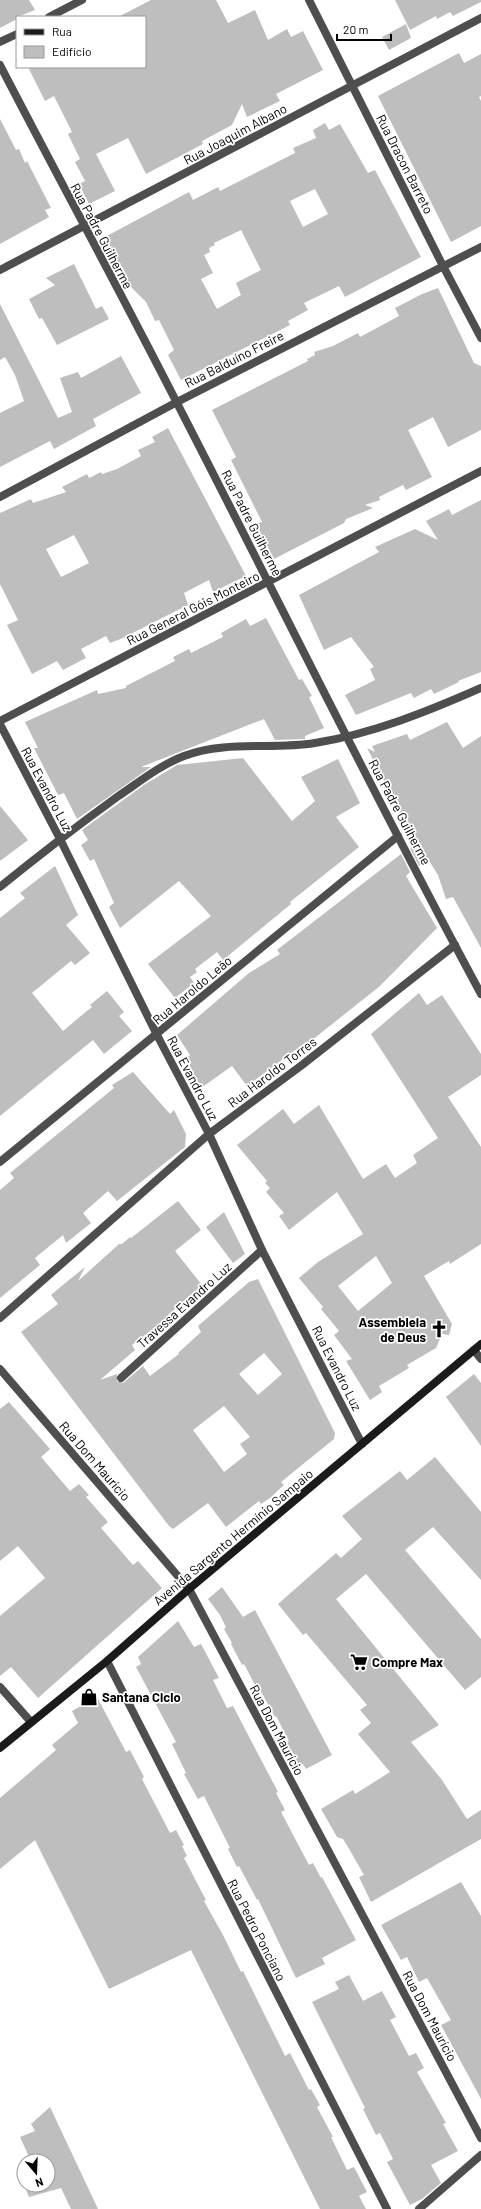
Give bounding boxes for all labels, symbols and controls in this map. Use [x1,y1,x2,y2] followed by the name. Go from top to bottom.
[16,16,146,68] legend
[337,16,391,42] scale bar
[343,22,369,36] text: 20 m
[52,24,72,38] text: Rua
[52,44,92,58] text: Edifício
[181,100,289,168] street label: Rua Joaquim Albano
[373,112,437,216] street label: Rua Dracon Barreto
[67,181,137,292] street label: Rua Padre Guilherme
[182,327,286,391] street label: Rua Balduíno Freire
[218,467,286,579] street label: Rua Padre Guilherme
[124,568,262,648] street label: Rua General Góis Monteiro
[18,744,76,834] street label: Rua Evandro Luz
[365,757,435,868] street label: Rua Padre Guilherme
[149,952,235,1028] street label: Rua Haroldo Leão
[164,1033,222,1123] street label: Rua Evandro Luz
[225,1033,319,1111] street label: Rua Haroldo Torres
[134,1258,235,1352] street label: Travessa Evandro Luz
[359,1314,426,1345] place label: Assembleia de Deus
[429,1319,449,1339] church icon: Assembleia de Deus
[309,1323,365,1413] street label: Rua Evandro Luz
[56,1418,134,1504] street label: Rua Dom Maurício
[150,1465,316,1609] street label: Avenida Sargento Hermínio Sampaio
[349,1652,369,1672] supermarket icon: Compre Max
[372,1654,443,1670] place label: Compre Max
[246,1682,308,1778] street label: Rua Dom Maurício
[79,1687,99,1707] shop icon: Santana Ciclo
[102,1689,181,1705] place label: Santana Ciclo
[224,1876,290,1984] street label: Rua Pedro Ponciano
[399,1968,461,2064] street label: Rua Dom Maurício
[16,2153,56,2193] north arrow
[34,2176,45,2190] text: N

